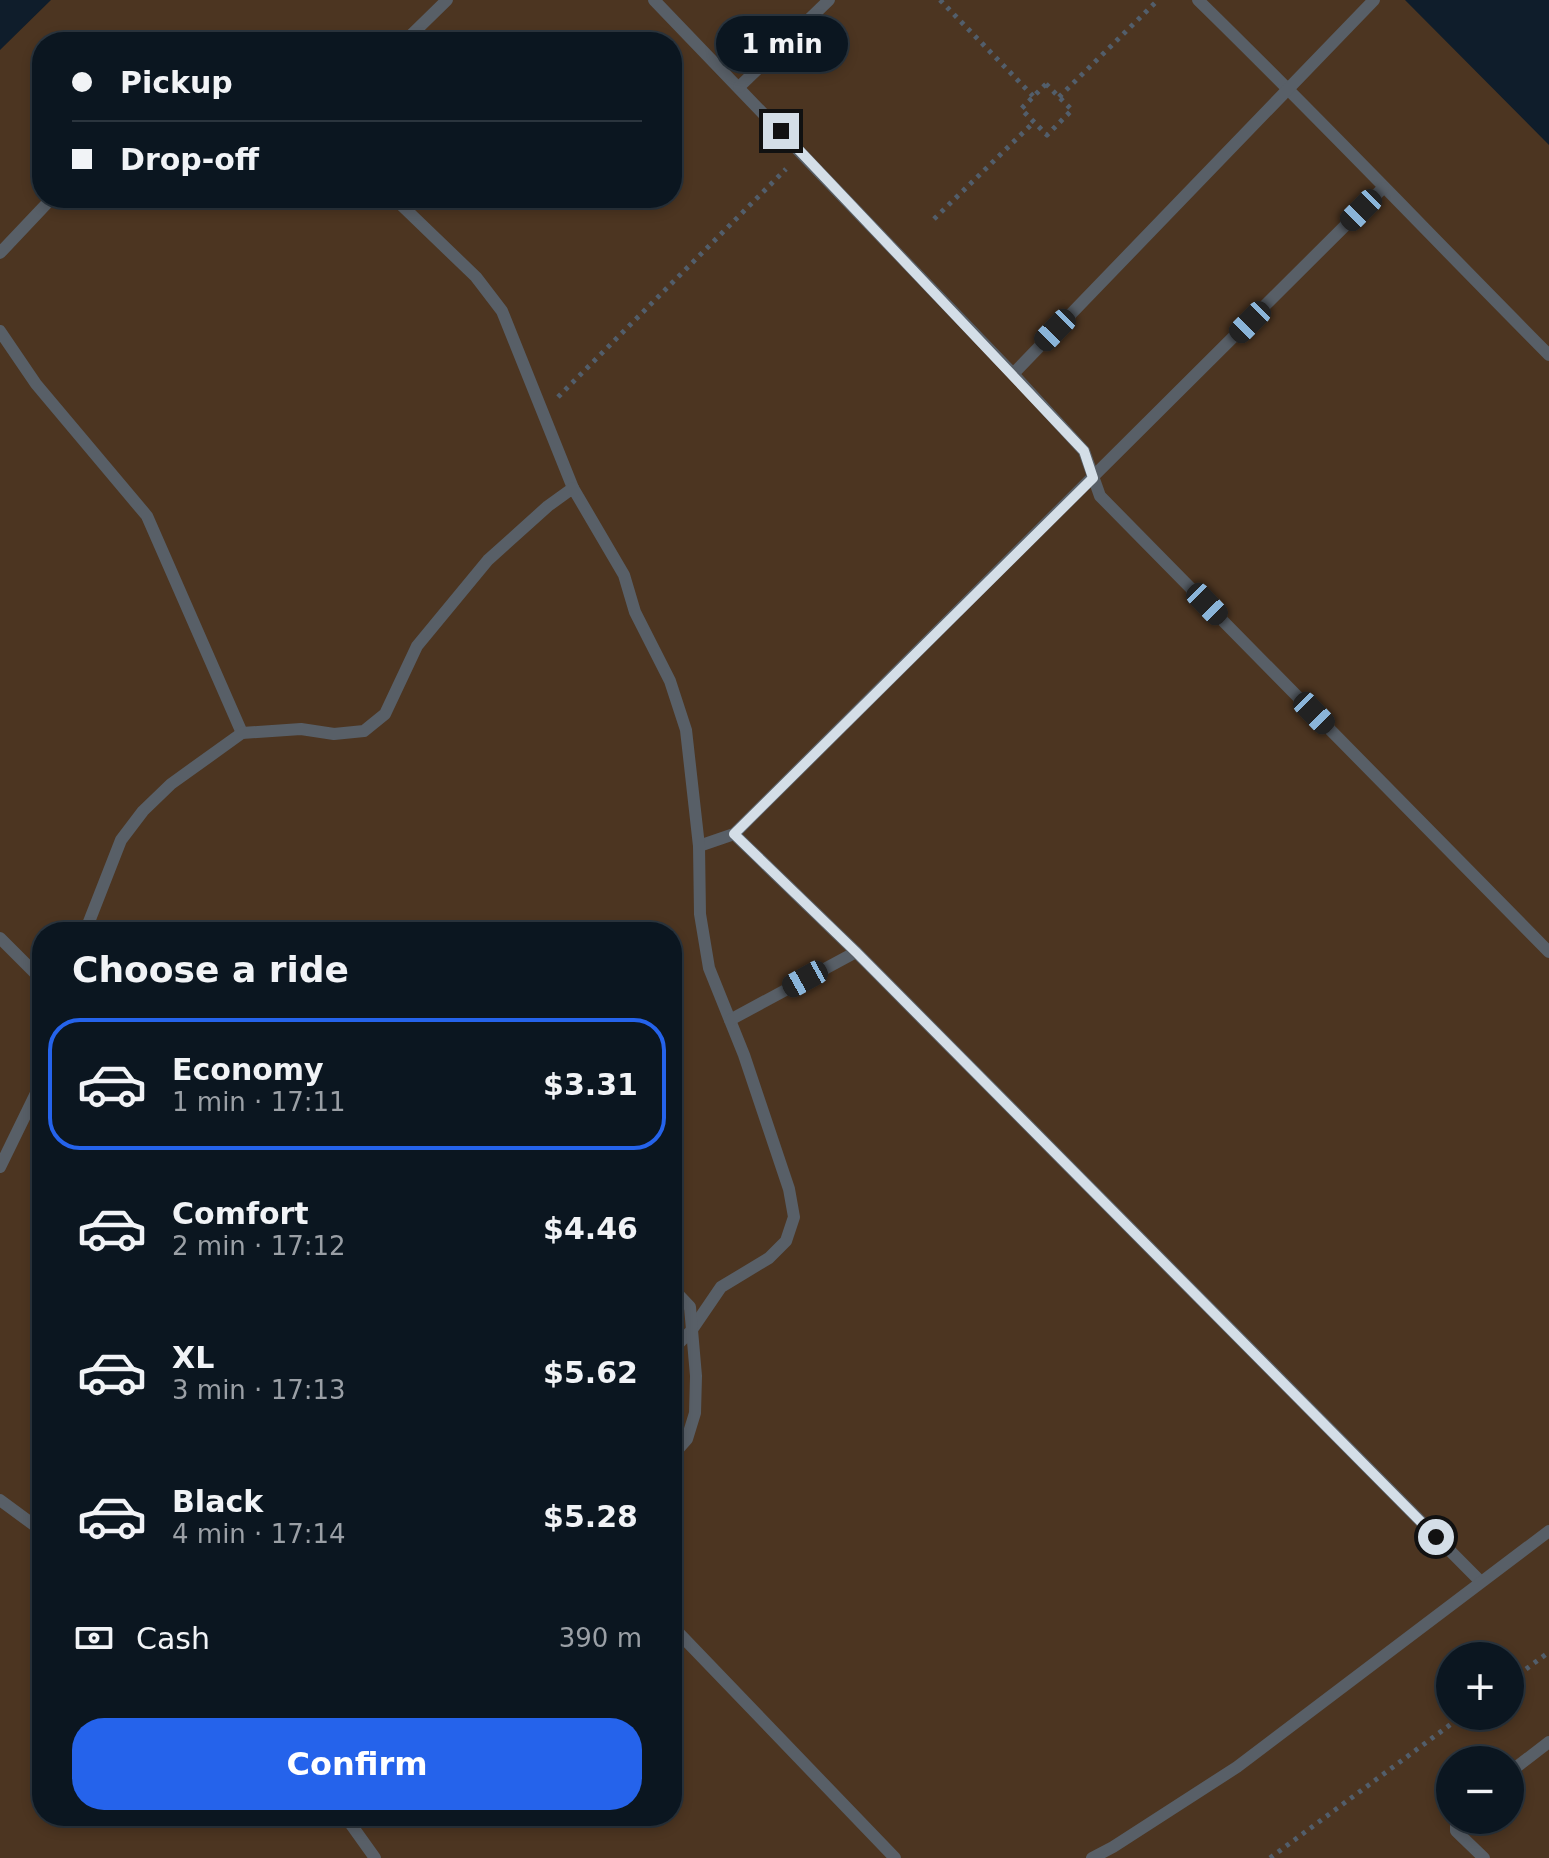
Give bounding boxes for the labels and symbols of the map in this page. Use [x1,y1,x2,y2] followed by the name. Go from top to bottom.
[715,15,847,71] callout: 1 min
[763,113,799,149] route end
[1336,185,1386,235] car
[1225,297,1275,347] car
[1030,304,1080,356] car
[1182,578,1232,630] car
[1289,687,1339,739] car
[778,957,832,1001] car
[1418,1519,1454,1555] route start

